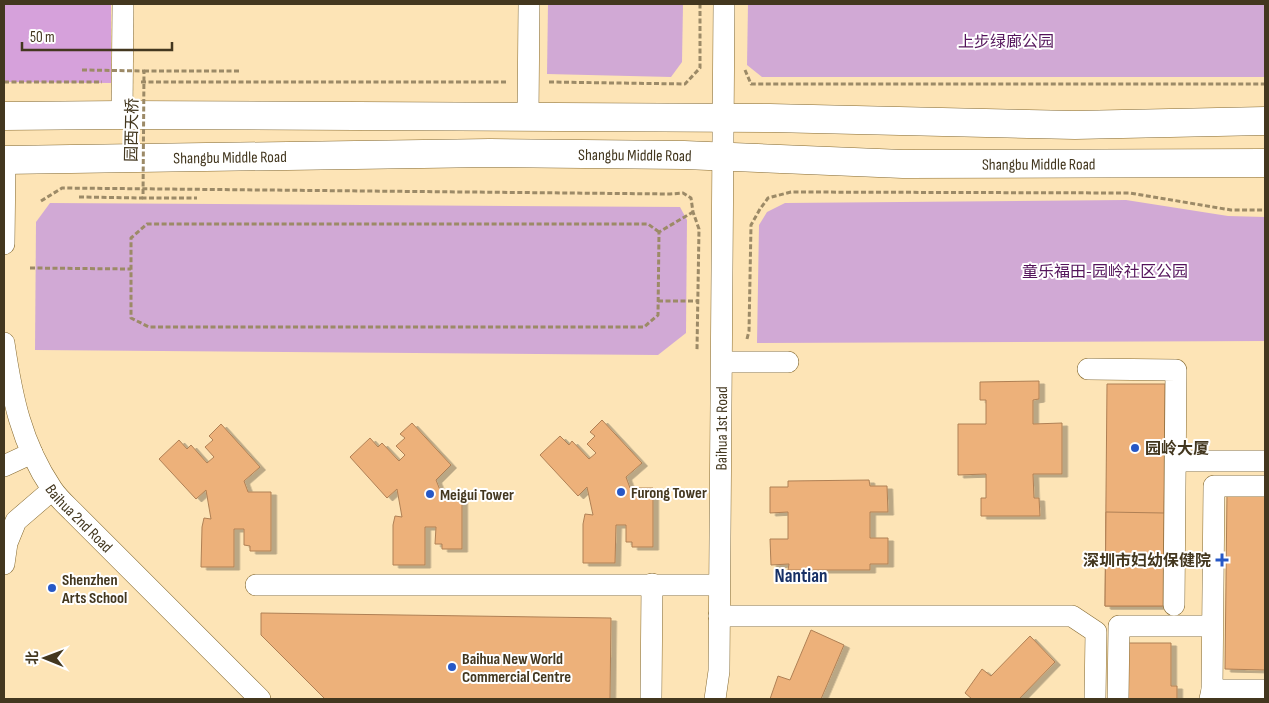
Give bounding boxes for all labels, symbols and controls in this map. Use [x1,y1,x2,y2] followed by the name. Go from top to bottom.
[22,20,172,52] scale bar
[30,28,55,47] text: 50 m
[958,33,1054,52] park label: 上步绿廊公园
[122,98,143,162] street label: 园西天桥
[578,146,692,166] street label: Shangbu Middle Road
[173,148,287,169] street label: Shangbu Middle Road
[982,155,1096,175] street label: Shangbu Middle Road
[1022,263,1188,282] park label: 童乐福田-园岭社区公园
[713,386,732,470] street label: Baihua 1st Road
[1145,439,1209,459] place label: 园岭大厦
[1129,442,1141,454] marker: 园岭大厦
[41,481,116,557] street label: Baihua 2nd Road
[631,484,707,503] place label: Furong Tower
[440,486,514,505] place label: Meigui Tower
[615,486,627,498] marker: Furong Tower
[424,488,436,500] marker: Meigui Tower
[1083,551,1211,571] place label: 深圳市妇幼保健院
[1215,553,1229,567] marker: 深圳市妇幼保健院
[775,565,827,588] district label: Nantian
[61,571,127,608] place label: Shenzhen Arts School
[46,582,58,594] marker: Shenzhen Arts School
[20,633,70,683] north arrow
[462,650,571,687] place label: Baihua New World Commercial Centre
[24,651,41,665] text: 北
[446,661,458,673] marker: Baihua New World Commercial Centre

